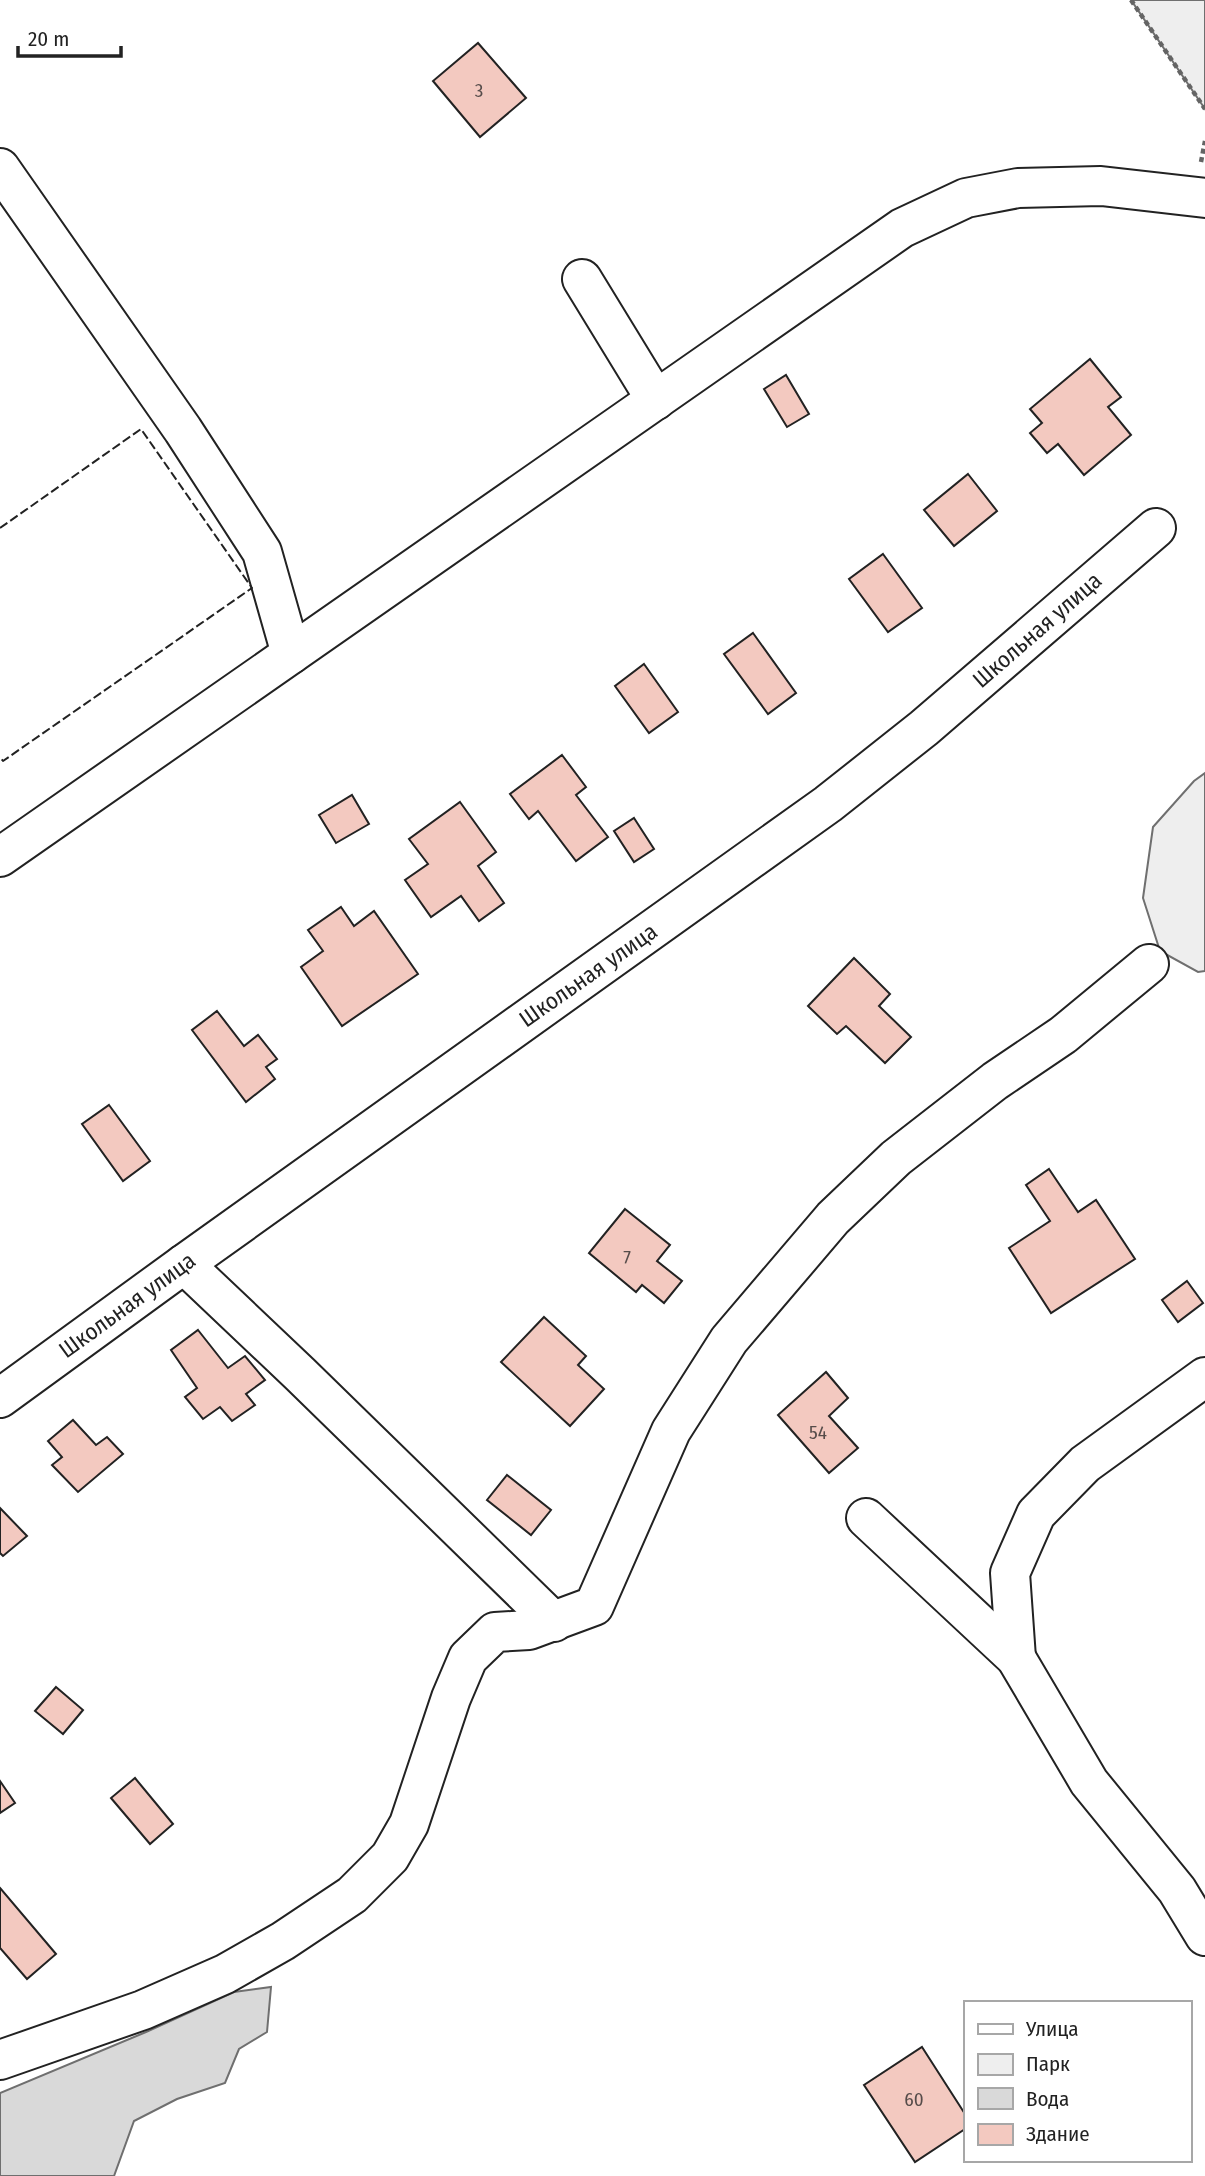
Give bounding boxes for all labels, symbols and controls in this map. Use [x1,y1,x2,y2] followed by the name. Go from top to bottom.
[18,14,121,58] scale bar
[28,26,69,52] text: 20 m
[475,79,483,102] house number: 3
[967,566,1107,694] street label: Школьная улица
[514,917,662,1033] street label: Школьная улица
[53,1246,201,1364] street label: Школьная улица
[623,1246,631,1269] house number: 7
[809,1421,827,1444] house number: 54
[964,2001,1191,2162] legend
[1025,2016,1079,2042] text: Улица
[1026,2051,1070,2077] text: Парк
[1026,2086,1069,2112] text: Вода
[904,2088,924,2111] house number: 60
[1026,2121,1090,2147] text: Здание

